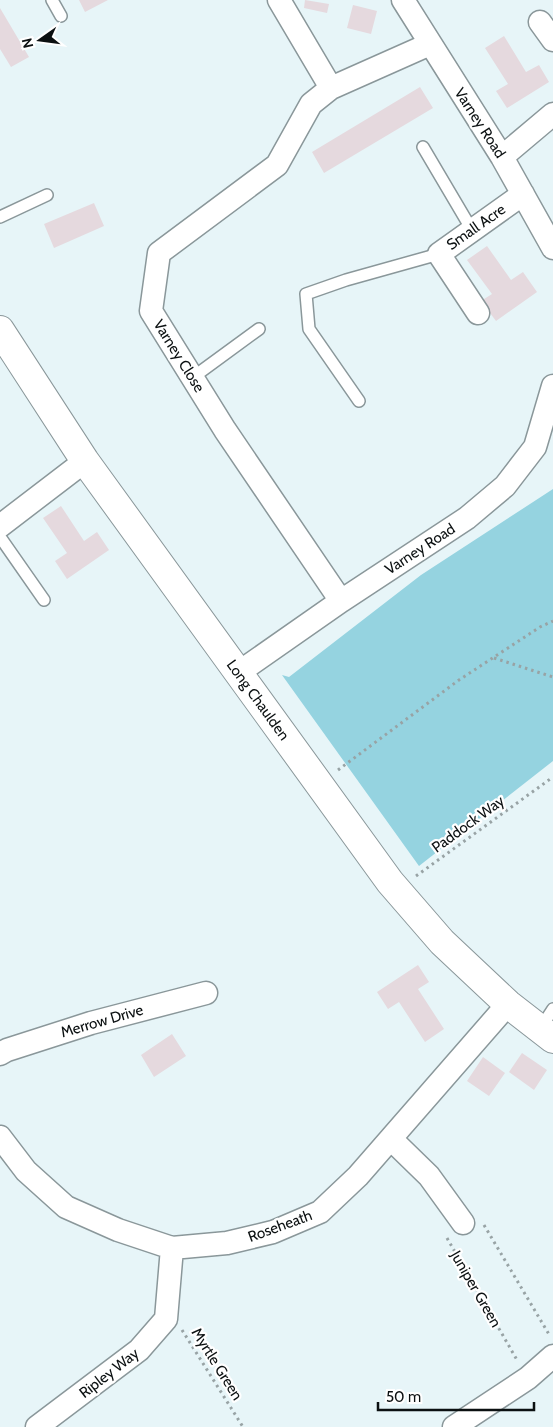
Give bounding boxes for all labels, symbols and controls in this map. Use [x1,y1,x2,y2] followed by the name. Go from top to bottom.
[15,15,65,65] north arrow
[17,36,37,50] text: N
[451,85,509,161] street label: Varney Road
[443,200,509,254] street label: Small Acre
[150,316,209,396] street label: Varney Close
[382,520,458,578] street label: Varney Road
[223,656,293,744] street label: Long Chaulden
[428,791,508,856] street label: Paddock Way
[59,1001,146,1041] street label: Merrow Drive
[245,1206,315,1246] street label: Roseheath
[446,1247,505,1331] street label: Juniper Green
[188,1324,246,1404] street label: Myrtle Green
[76,1344,143,1402] street label: Ripley Way
[378,1380,534,1412] scale bar
[386,1388,421,1406] text: 50 m

